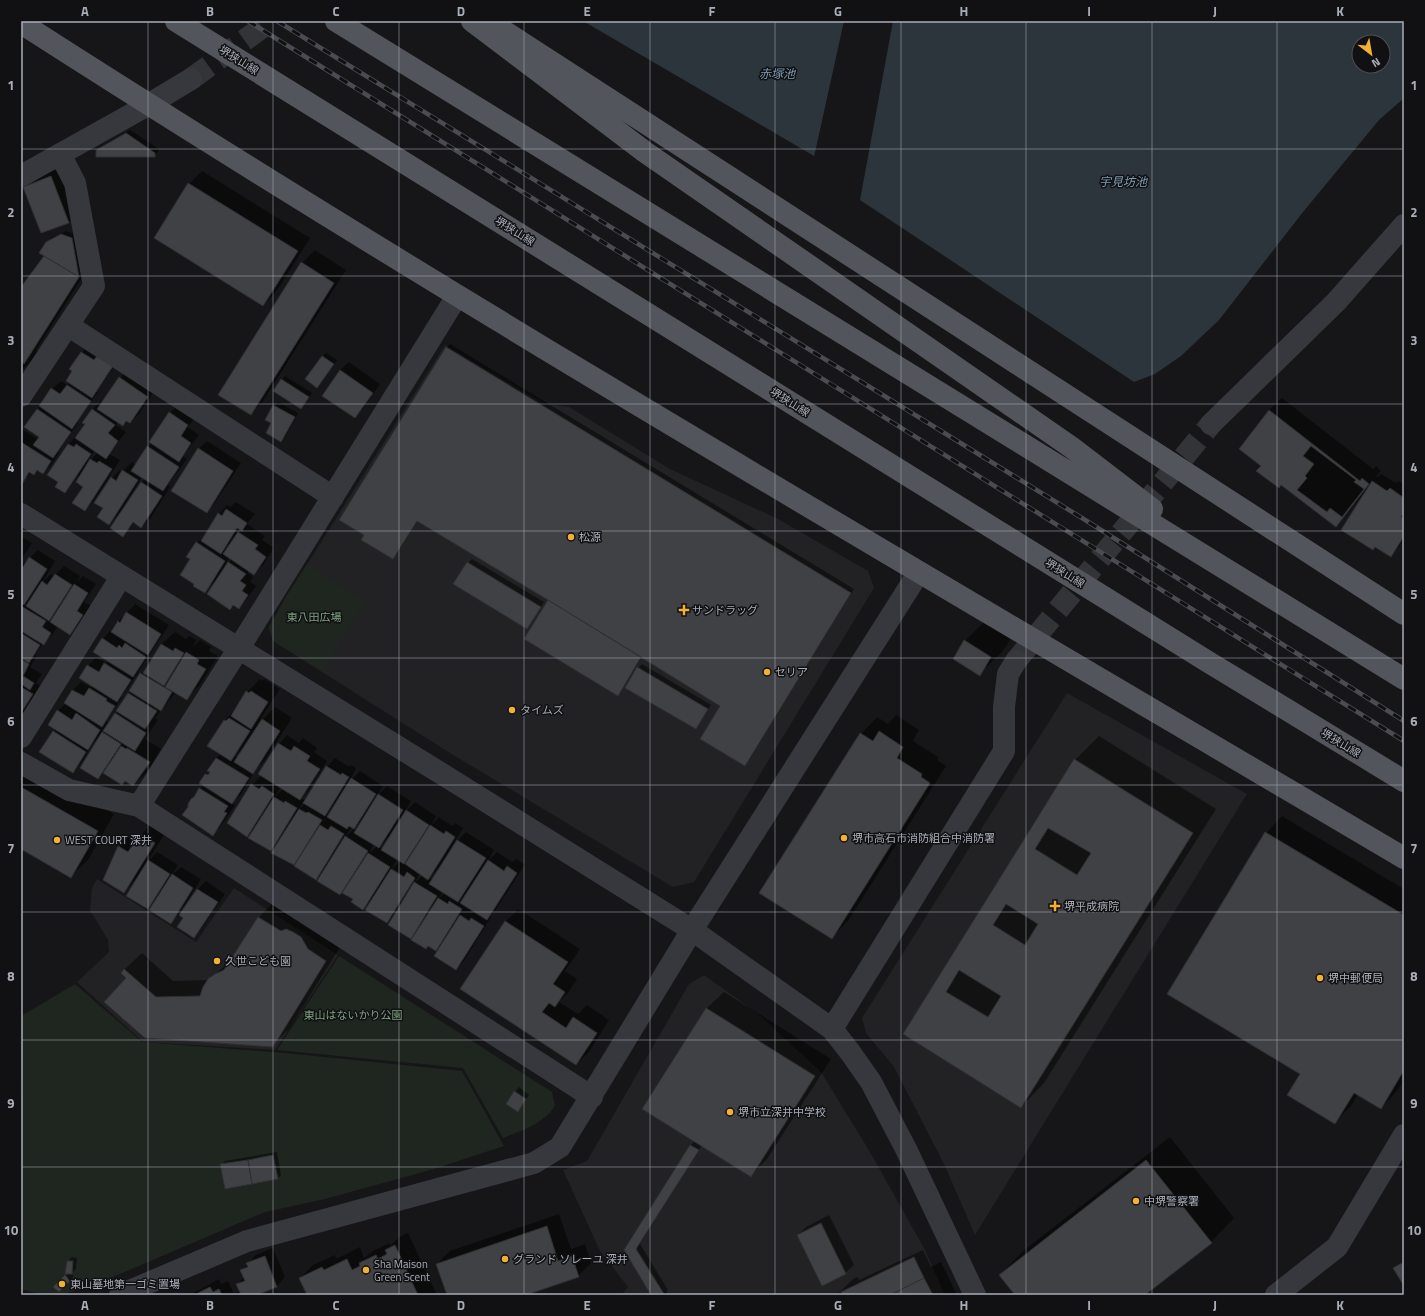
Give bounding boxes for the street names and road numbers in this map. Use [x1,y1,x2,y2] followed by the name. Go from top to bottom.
[216,42,262,78] street label: 堺狭山線
[492,213,538,249] street label: 堺狭山線
[767,384,813,420] street label: 堺狭山線
[1042,555,1088,591] street label: 堺狭山線
[1318,725,1364,761] street label: 堺狭山線

